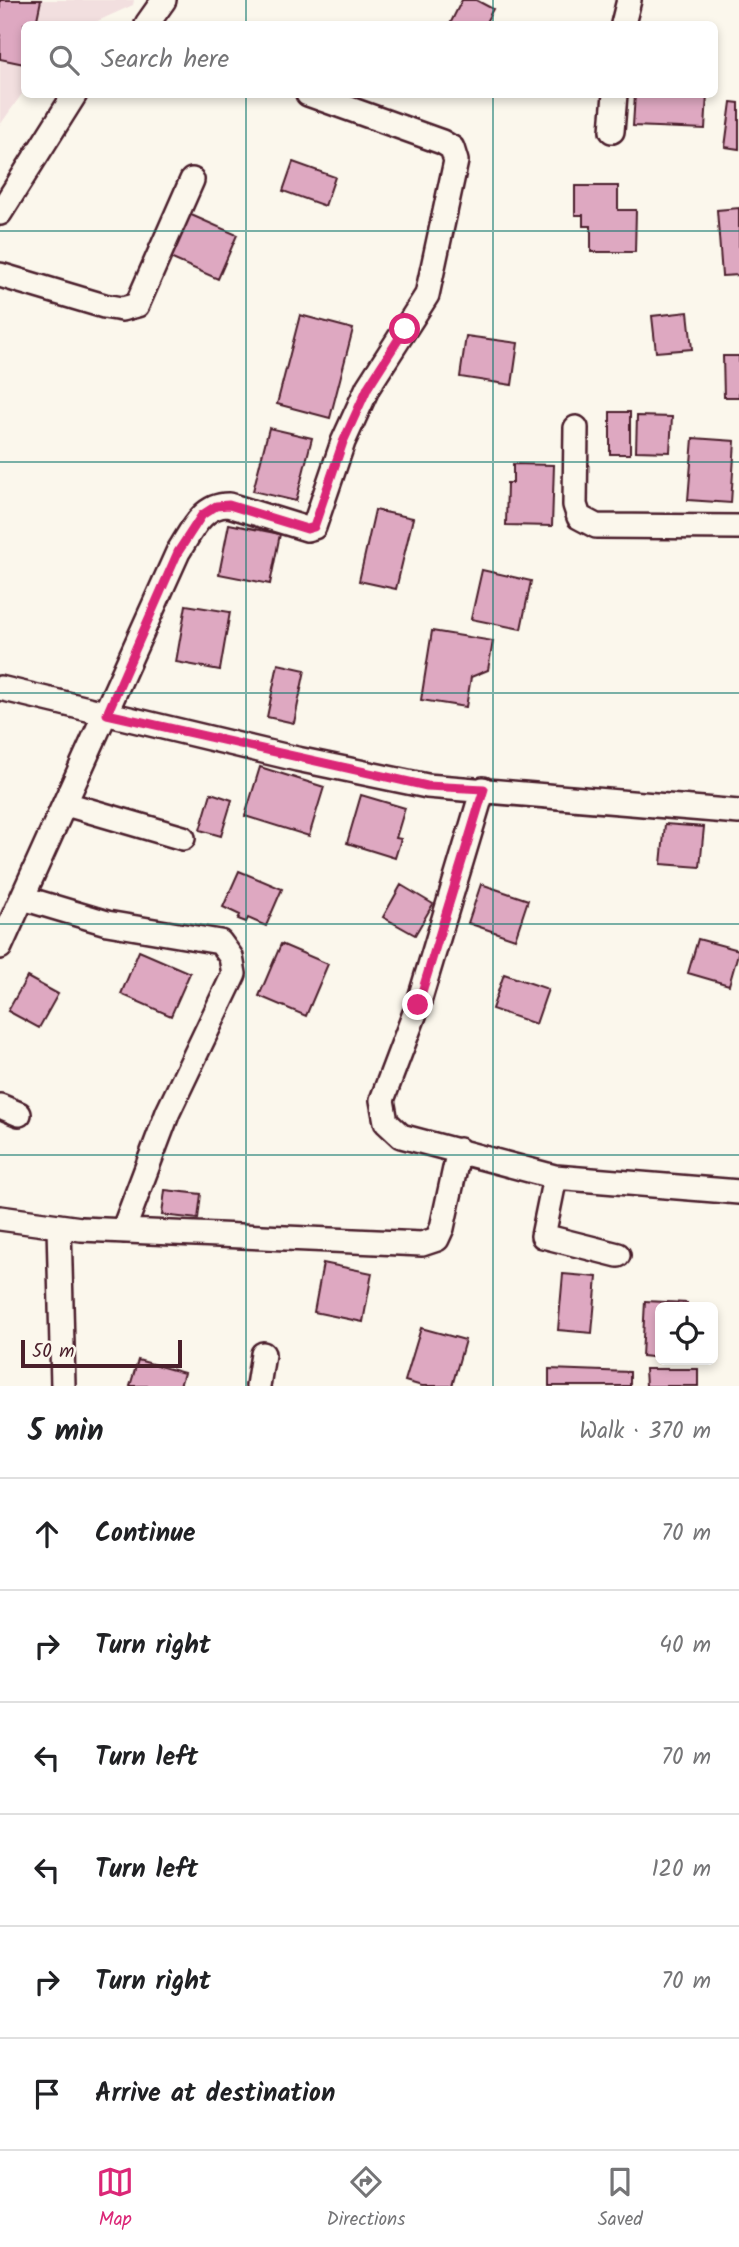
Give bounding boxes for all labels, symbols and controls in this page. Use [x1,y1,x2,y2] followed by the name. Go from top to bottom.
[21,21,718,98] search box
[101,39,229,81] text: Search here
[45,41,83,79] icon: search
[389,313,420,344] route start
[402,989,433,1020] route end
[655,1302,718,1365] map controls
[655,1302,718,1365] button: locate
[21,1337,182,1369] scale bar
[32,1337,74,1367] text: 50 m
[28,1408,104,1456] text: 5 min
[579,1414,711,1450] text: Walk · 370 m
[95,1513,196,1555] text: Continue
[28,1515,66,1553] icon: ahead
[661,1516,711,1552] text: 70 m
[95,1625,211,1667] text: Turn right
[28,1627,66,1665] icon: right
[659,1628,711,1664] text: 40 m
[95,1737,198,1779] text: Turn left
[28,1739,66,1777] icon: left
[661,1740,711,1776] text: 70 m
[95,1849,198,1891] text: Turn left
[28,1851,66,1889] icon: left
[651,1852,711,1888] text: 120 m
[95,1961,211,2003] text: Turn right
[28,1963,66,2001] icon: right
[661,1964,711,2000] text: 70 m
[95,2073,335,2115] text: Arrive at destination
[28,2075,66,2113] icon: arrive
[96,2163,134,2235] tab: Map
[327,2163,405,2235] tab: Directions
[598,2163,643,2235] tab: Saved

